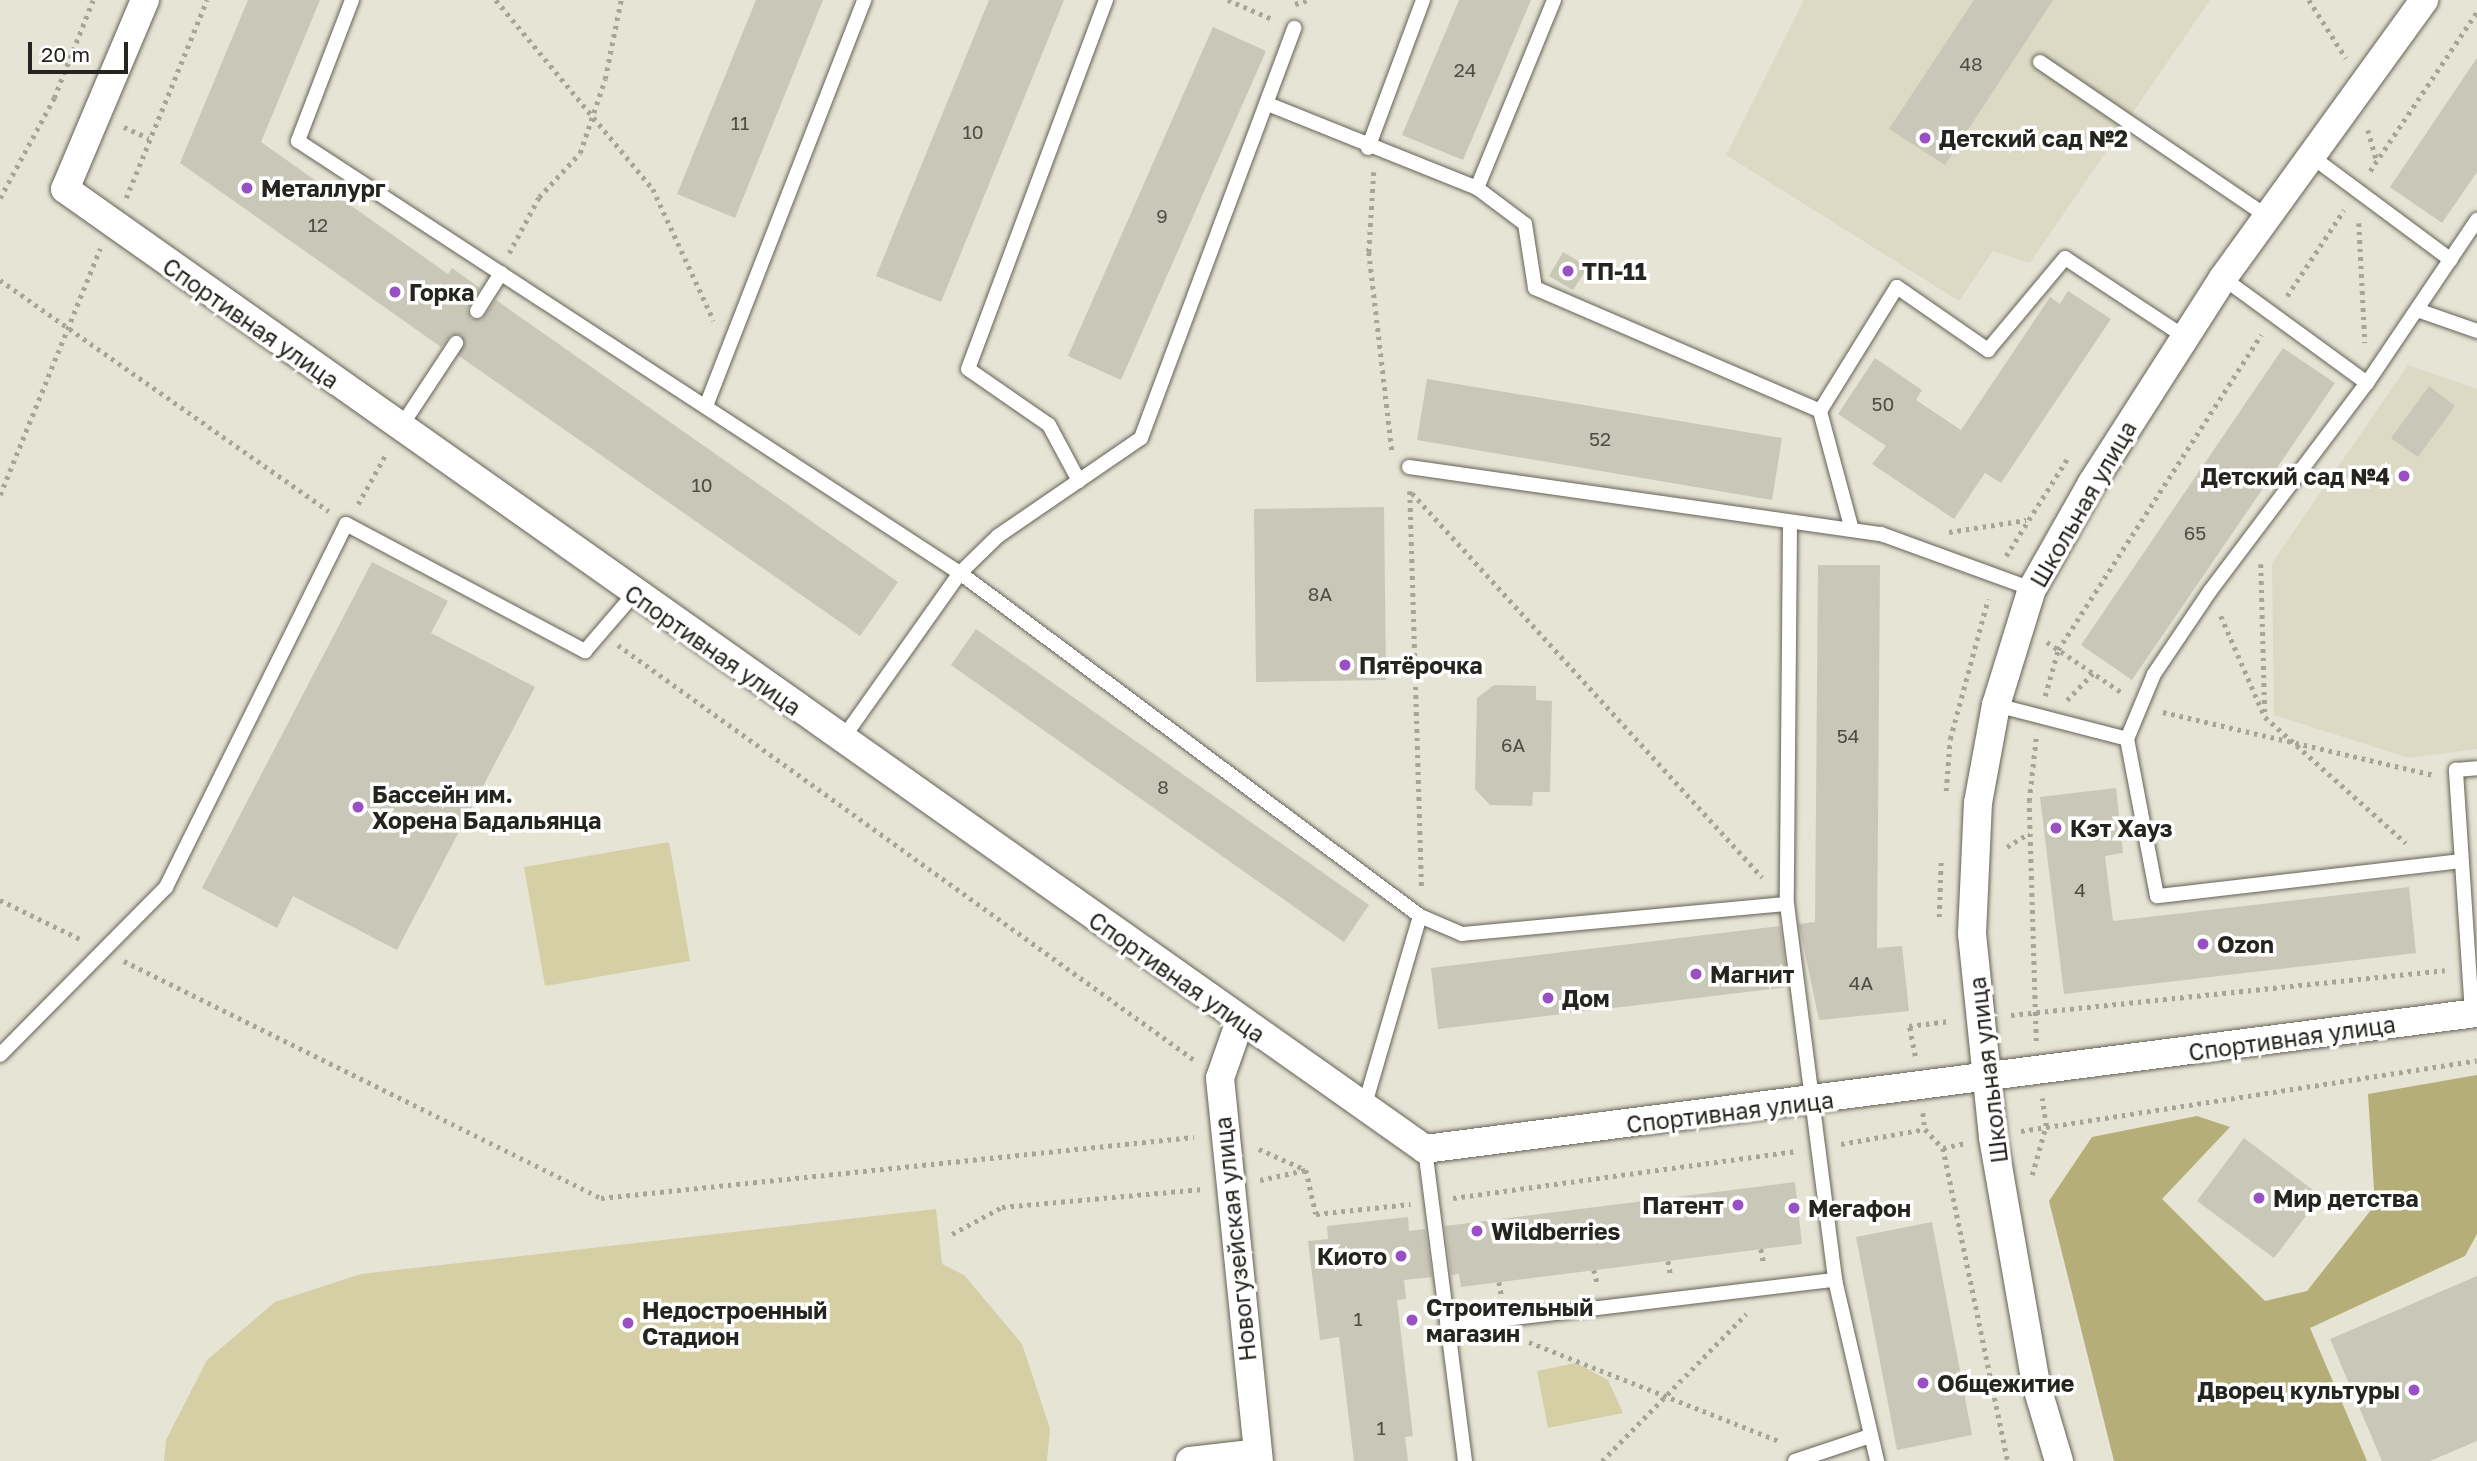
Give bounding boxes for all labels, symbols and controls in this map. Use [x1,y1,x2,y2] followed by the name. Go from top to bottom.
[32,28,131,72] scale bar
[41,41,90,67] text: 20 m
[1959,53,1983,75] house number: 48
[1454,59,1476,81] house number: 24
[731,112,749,134] house number: 11
[963,121,983,143] house number: 10
[1939,124,2128,152] place label: Детский сад №2
[1917,130,1933,146] marker: Детский сад №2
[261,174,385,202] place label: Металлург
[239,180,255,196] marker: Металлург
[1156,205,1168,227] house number: 9
[308,214,328,236] house number: 12
[158,252,344,394] street label: Спортивная улица
[1582,257,1647,285] place label: ТП-11
[1560,263,1576,279] marker: ТП-11
[409,278,474,306] place label: Горка
[387,284,403,300] marker: Горка
[1872,393,1894,415] house number: 50
[2024,416,2142,592] street label: Школьная улица
[1589,428,1611,450] house number: 52
[2201,462,2390,490] place label: Детский сад №4
[2396,468,2412,484] marker: Детский сад №4
[692,474,712,496] house number: 10
[2184,522,2206,544] house number: 65
[620,579,806,721] street label: Спортивная улица
[1308,583,1332,605] house number: 8А
[1359,651,1483,679] place label: Пятёрочка
[1337,657,1353,673] marker: Пятёрочка
[1837,725,1859,747] house number: 54
[1501,734,1525,756] house number: 6А
[1157,776,1169,798] house number: 8
[372,780,601,834] place label: Бассейн им. Хорена Бадальянца
[350,799,366,815] marker: Бассейн им. Хорена Бадальянца
[2070,814,2173,842] place label: Кэт Хауз
[2048,820,2064,836] marker: Кэт Хауз
[2074,879,2086,901] house number: 4
[1084,906,1270,1048] street label: Спортивная улица
[2217,930,2274,958] place label: Ozon
[2195,936,2211,952] marker: Ozon
[1710,960,1794,988] place label: Магнит
[1688,966,1704,982] marker: Магнит
[1849,972,1873,994] house number: 4А
[1963,975,2013,1165] street label: Школьная улица
[1562,984,1610,1012] place label: Дом
[1540,990,1556,1006] marker: Дом
[2187,1010,2397,1066] street label: Спортивная улица
[1625,1086,1835,1138] street label: Спортивная улица
[1208,1115,1262,1363] street label: Новогузейская улица
[2273,1184,2419,1212] place label: Мир детства
[2251,1190,2267,1206] marker: Мир детства
[1642,1191,1724,1219] place label: Патент
[1808,1194,1911,1222] place label: Мегафон
[1730,1197,1746,1213] marker: Патент
[1786,1200,1802,1216] marker: Мегафон
[1491,1217,1620,1245] place label: Wildberries
[1469,1223,1485,1239] marker: Wildberries
[1317,1242,1387,1270] place label: Киото
[1393,1248,1409,1264] marker: Киото
[1426,1293,1593,1347] place label: Строительный магазин
[642,1296,827,1350] place label: Недостроенный Стадион
[1353,1308,1363,1330] house number: 1
[1404,1312,1420,1328] marker: Строительный магазин
[620,1315,636,1331] marker: Недостроенный Стадион
[1937,1369,2074,1397] place label: Общежитие
[1915,1375,1931,1391] marker: Общежитие
[2198,1376,2400,1404] place label: Дворец культуры
[2406,1382,2422,1398] marker: Дворец культуры
[1376,1417,1386,1439] house number: 1

